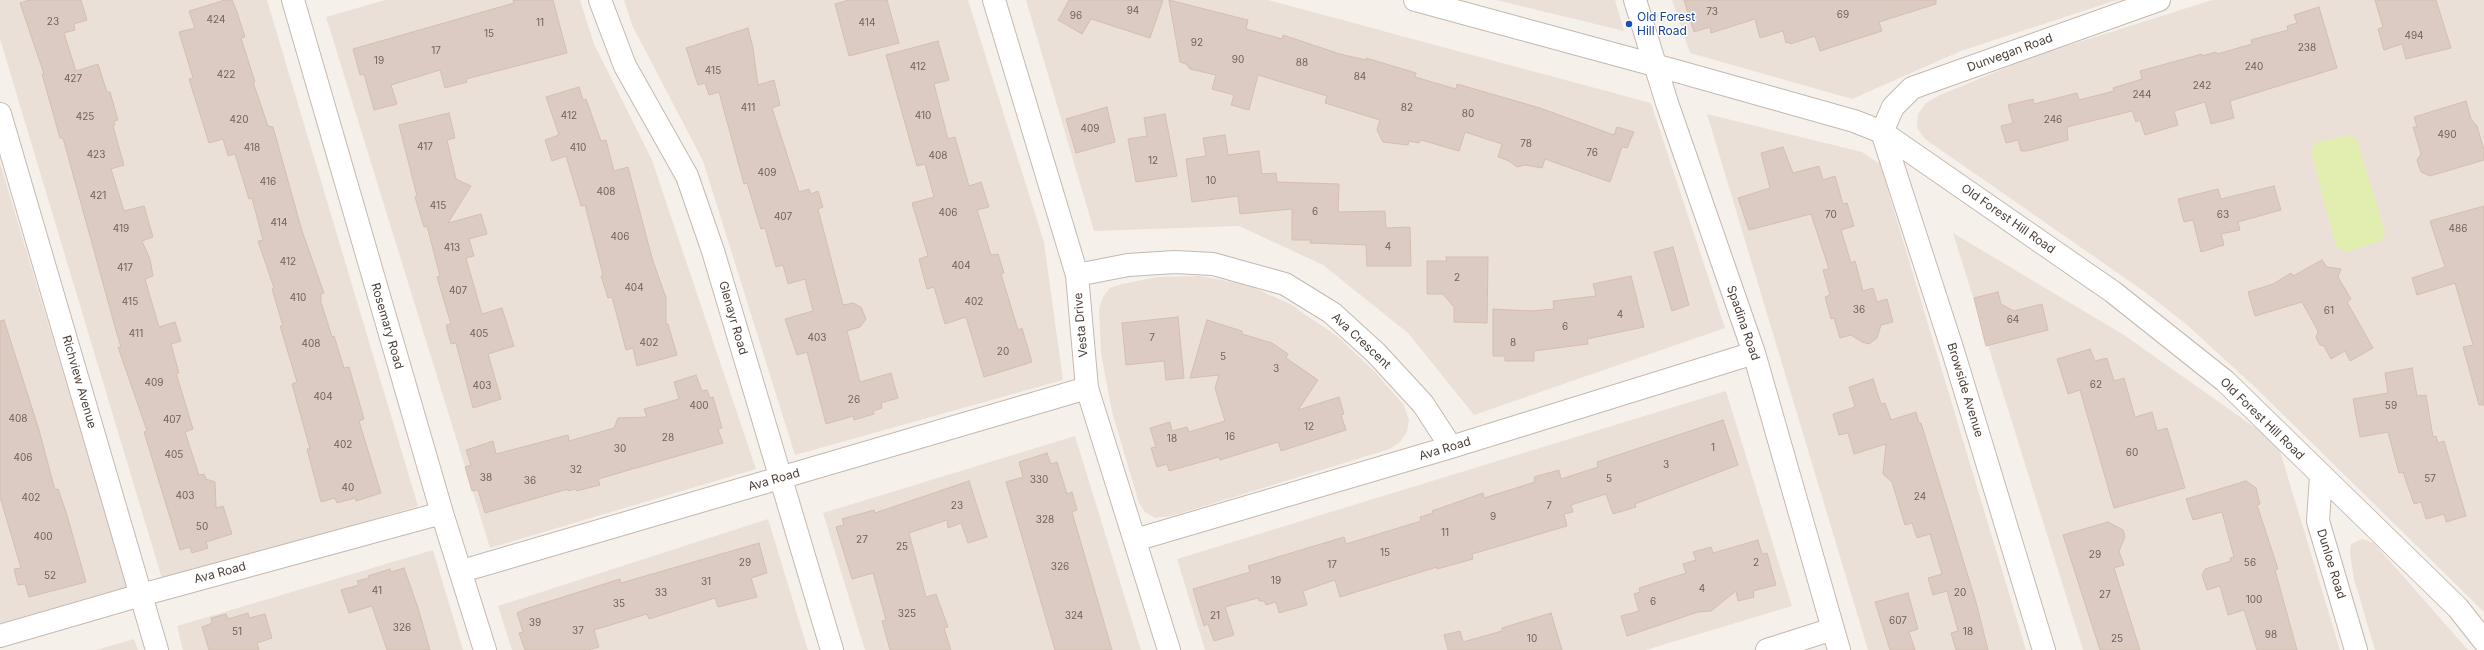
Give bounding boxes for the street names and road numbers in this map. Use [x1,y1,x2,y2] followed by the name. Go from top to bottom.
[1965,31,2055,75] street label: Dunvegan Road
[1958,181,2058,257] street label: Old Forest Hill Road
[716,279,750,357] street label: Glenayr Road
[368,281,406,371] street label: Rosemary Road
[1723,284,1763,362] street label: Spadina Road
[1071,292,1091,358] street label: Vesta Drive
[1328,310,1394,372] street label: Ava Crescent
[59,334,99,430] street label: Richview Avenue
[1944,341,1986,439] street label: Browside Avenue
[2217,375,2307,463] street label: Old Forest Hill Road
[1417,434,1473,464] street label: Ava Road
[746,466,802,494] street label: Ava Road
[2314,527,2348,601] street label: Dunloe Road
[192,559,248,587] street label: Ava Road

